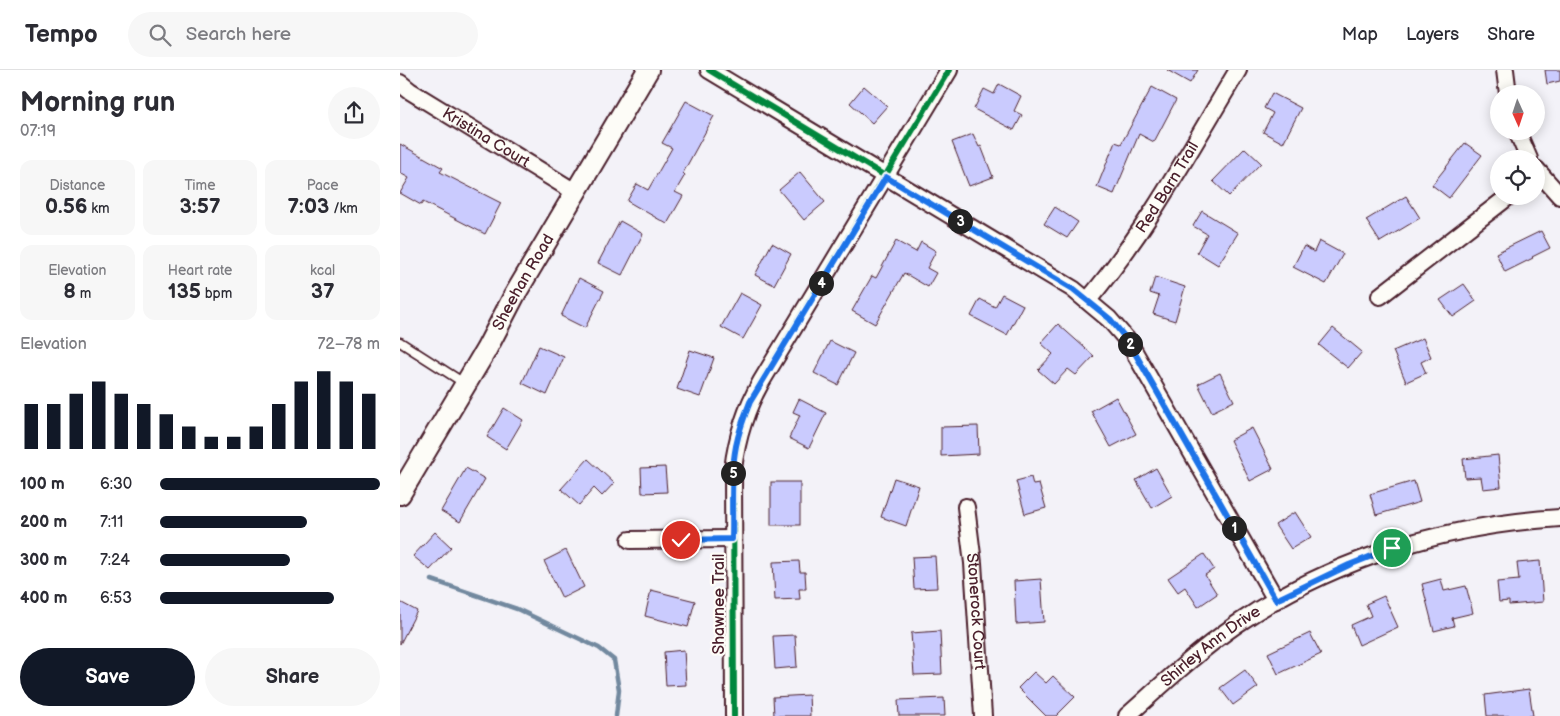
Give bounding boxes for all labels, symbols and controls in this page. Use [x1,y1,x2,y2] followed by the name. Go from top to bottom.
[128,12,478,57] search box
[25,20,98,49] text: Tempo
[146,21,174,49] icon: search
[186,23,291,46] text: Search here
[1342,24,1378,45] text: Map
[1406,24,1459,45] text: Layers
[1487,24,1535,45] text: Share
[1490,85,1545,140] north arrow
[1490,85,1545,205] map controls
[20,86,175,119] text: Morning run
[328,87,380,139] button: share
[439,104,533,172] street label: Kristina Court
[20,122,56,141] text: 07:19
[1132,138,1203,236] street label: Red Barn Trail
[1490,150,1545,205] button: locate
[49,177,105,194] text: Distance
[184,177,216,194] text: Time
[307,177,339,194] text: Pace
[45,194,87,219] text: 0.56
[179,194,221,219] text: 3:57
[287,194,329,219] text: 7:03
[87,200,110,217] text: km
[329,200,358,217] text: /km
[948,208,972,234] pin: 3
[956,213,965,230] text: 3
[488,231,558,334] street label: Sheehan Road
[48,262,107,279] text: Elevation
[168,262,232,279] text: Heart rate
[310,262,335,279] text: kcal
[808,270,834,296] pin: 4
[817,275,826,292] text: 4
[63,279,76,304] text: 8
[168,279,201,304] text: 135
[311,279,335,304] text: 37
[76,285,91,302] text: m
[201,285,232,302] text: bpm
[1118,332,1142,356] pin: 2
[20,335,87,354] text: Elevation
[317,335,380,354] text: 72–78 m
[1126,336,1135,353] text: 2
[720,460,746,486] pin: 5
[729,465,738,482] text: 5
[20,475,65,494] text: 100 m
[100,475,132,494] text: 6:30
[20,513,67,532] text: 200 m
[100,513,123,532] text: 7:11
[1222,516,1246,540] pin: 1
[660,519,702,561] pin
[1232,520,1237,537] text: 1
[667,526,695,554] icon: check
[1371,527,1413,569] pin
[1378,534,1406,562] icon: arrive
[20,551,67,570] text: 300 m
[100,551,130,570] text: 7:24
[962,552,989,671] street label: Stonerock Court
[710,554,729,654] street label: Shawnee Trail
[20,589,67,608] text: 400 m
[100,589,132,608] text: 6:53
[1157,601,1264,691] street label: Shirley Ann Drive
[20,648,195,706] button: Save
[205,648,380,706] button: Share

